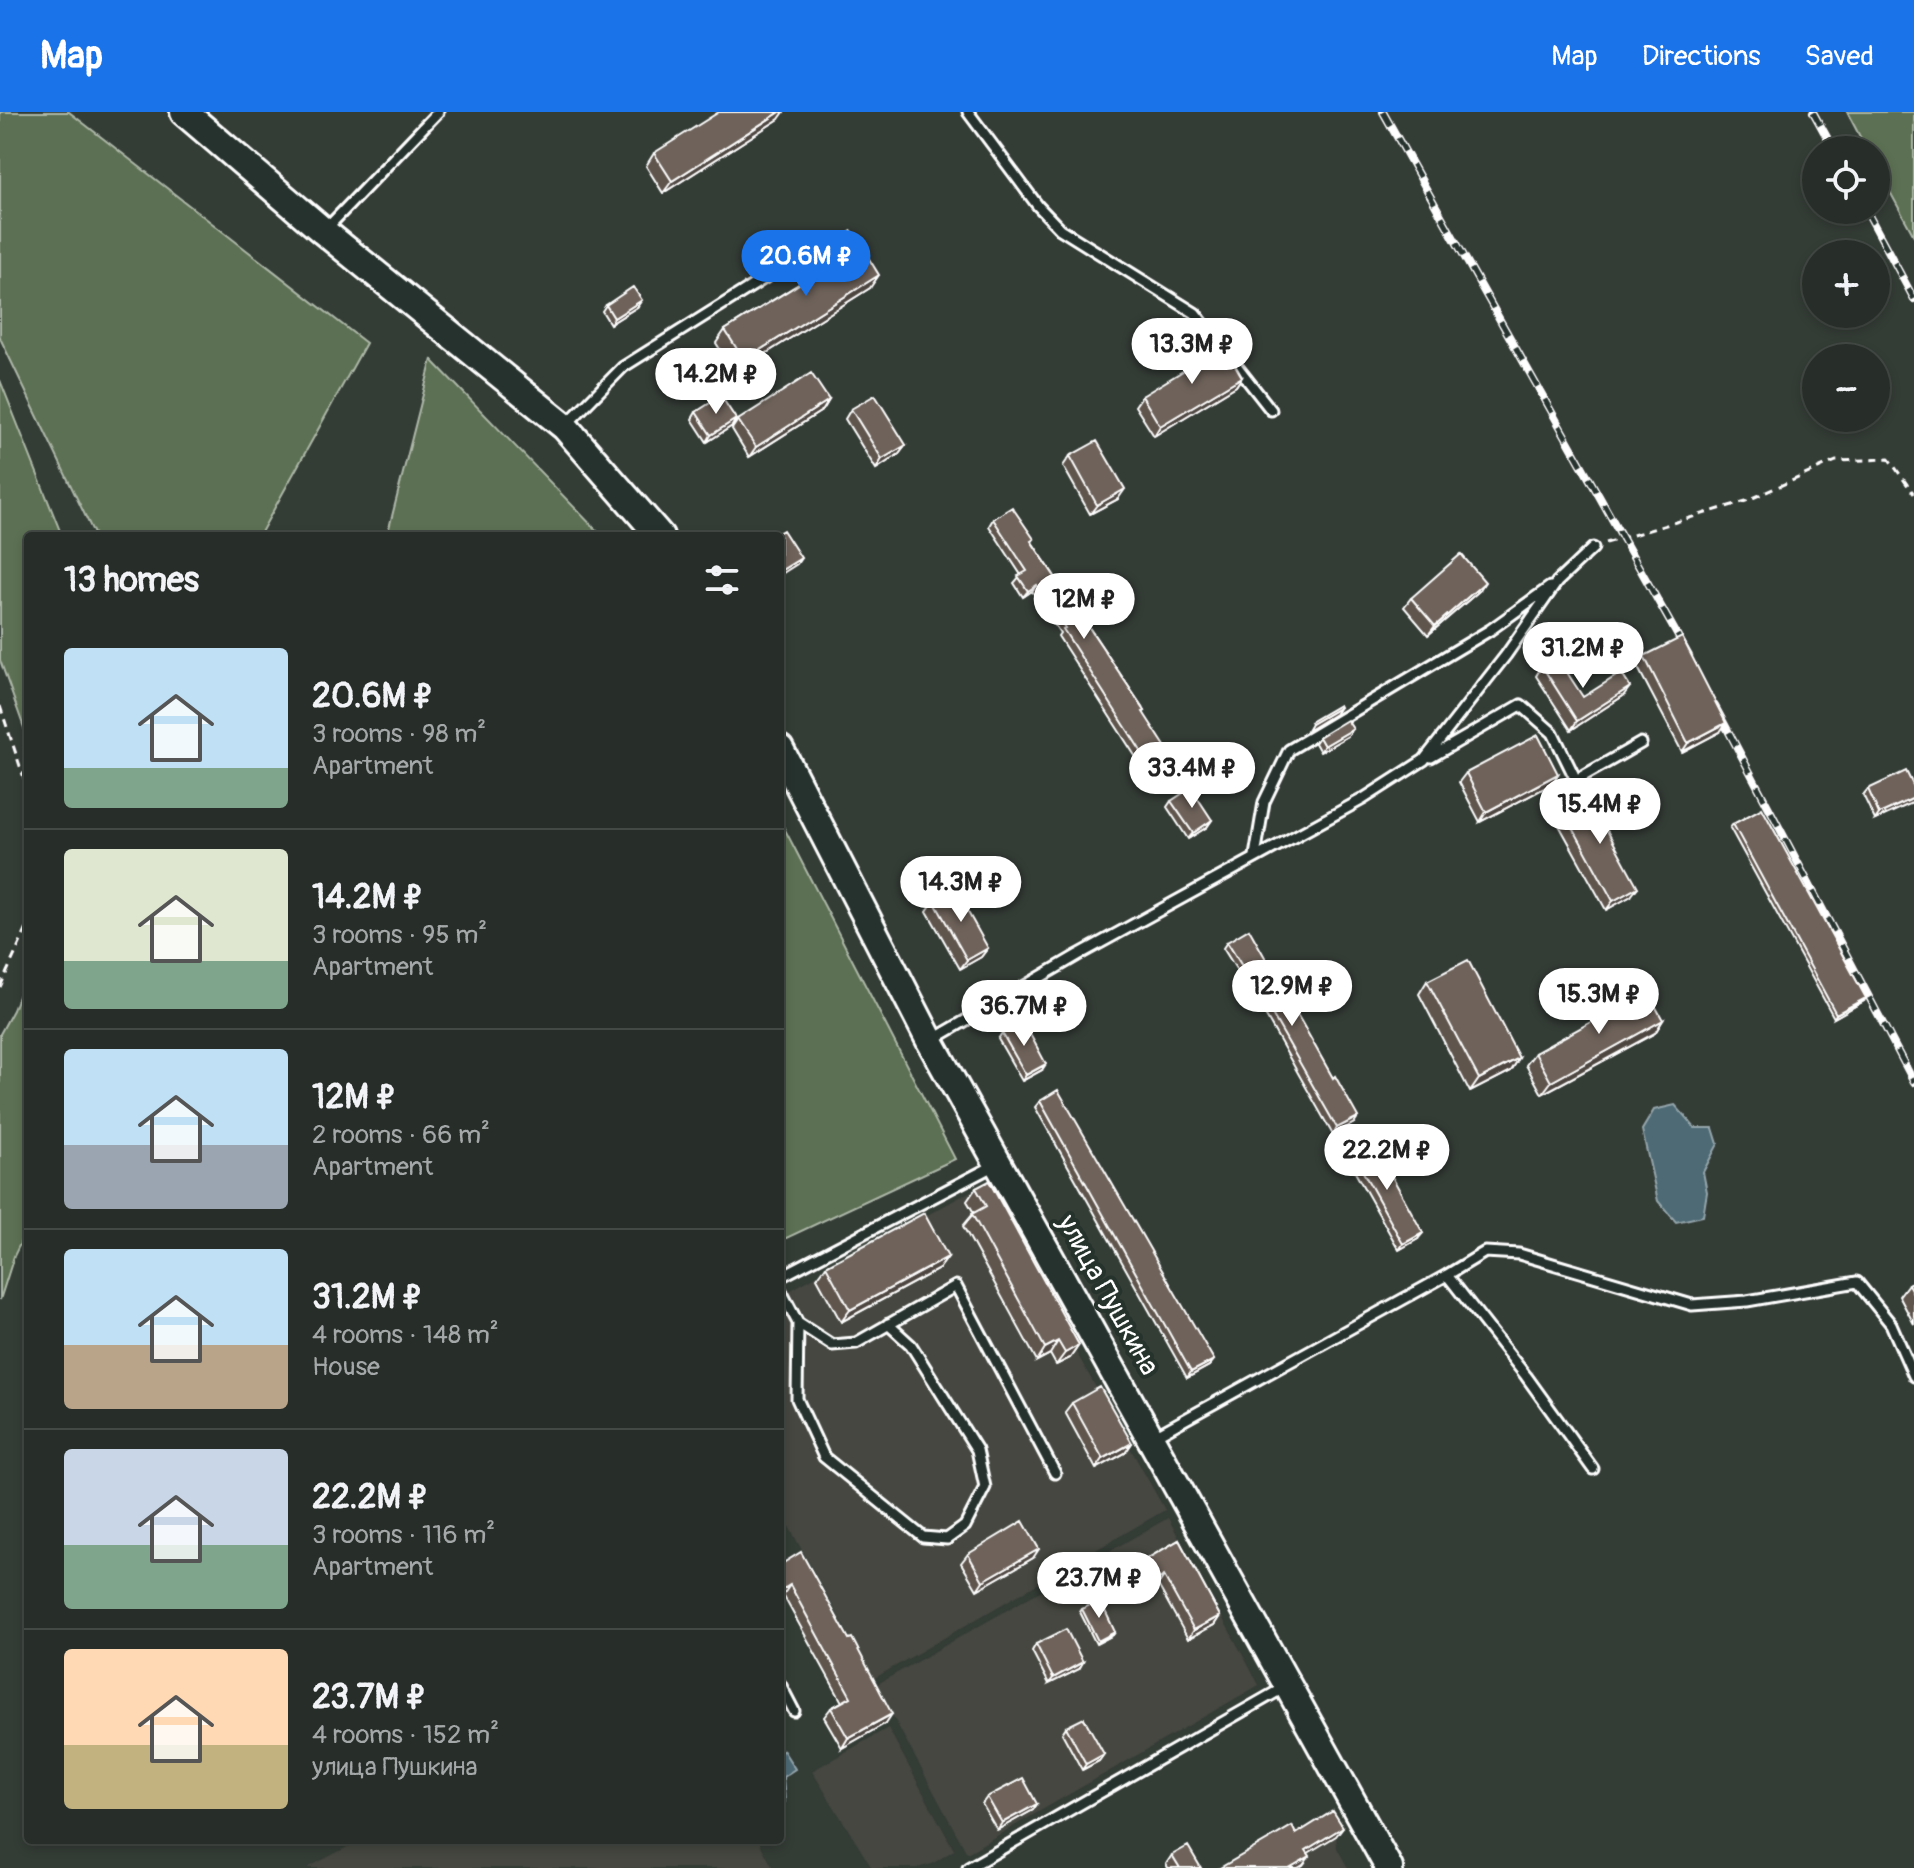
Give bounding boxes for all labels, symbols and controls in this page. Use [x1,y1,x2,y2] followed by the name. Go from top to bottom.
[40,32,103,80] text: Map
[1551,39,1598,74] text: Map
[1642,39,1761,74] text: Directions
[1805,39,1874,74] text: Saved
[1802,136,1890,432] map controls
[1802,136,1890,224] button: locate
[732,230,880,298] pin: 20.6M ₽
[759,240,853,272] text: 20.6M ₽
[1802,240,1890,328] button: +
[1118,318,1266,386] pin: 13.3M ₽
[1150,328,1234,360] text: 13.3M ₽
[1802,344,1890,432] button: −
[642,348,790,416] pin: 14.2M ₽
[673,358,759,390] text: 14.2M ₽
[700,558,744,602] icon: filters
[64,559,199,602] text: 13 homes
[1028,573,1140,641] pin: 12M ₽
[1052,583,1116,615] text: 12M ₽
[1509,622,1657,690] pin: 31.2M ₽
[1541,632,1625,664] text: 31.2M ₽
[312,675,434,718] text: 20.6M ₽
[128,680,224,776] icon: home
[312,718,486,750] text: 3 rooms · 98 m²
[1118,742,1266,810] pin: 33.4M ₽
[312,750,433,782] text: Apartment
[1147,752,1237,784] text: 33.4M ₽
[1526,778,1674,846] pin: 15.4M ₽
[1558,788,1643,820] text: 15.4M ₽
[887,856,1035,924] pin: 14.3M ₽
[918,866,1004,898] text: 14.3M ₽
[312,876,424,919] text: 14.2M ₽
[128,881,224,977] icon: home
[312,919,487,951] text: 3 rooms · 95 m²
[312,951,433,983] text: Apartment
[1218,960,1366,1028] pin: 12.9M ₽
[1525,968,1673,1036] pin: 15.3M ₽
[1250,970,1334,1002] text: 12.9M ₽
[1557,978,1641,1010] text: 15.3M ₽
[950,980,1098,1048] pin: 36.7M ₽
[979,990,1069,1022] text: 36.7M ₽
[312,1076,397,1119] text: 12M ₽
[128,1081,224,1177] icon: home
[312,1119,490,1151] text: 2 rooms · 66 m²
[1313,1124,1461,1192] pin: 22.2M ₽
[1342,1134,1432,1166] text: 22.2M ₽
[312,1151,433,1183] text: Apartment
[1049,1208,1167,1381] street label: улица Пушкина
[312,1276,423,1319] text: 31.2M ₽
[128,1281,224,1377] icon: home
[312,1319,499,1351] text: 4 rooms · 148 m²
[312,1351,380,1383] text: House
[312,1476,429,1519] text: 22.2M ₽
[128,1481,224,1577] icon: home
[312,1519,495,1551] text: 3 rooms · 116 m²
[312,1551,433,1583] text: Apartment
[1025,1552,1173,1620] pin: 23.7M ₽
[1055,1562,1143,1594] text: 23.7M ₽
[312,1676,427,1719] text: 23.7M ₽
[128,1681,224,1777] icon: home
[312,1719,499,1751] text: 4 rooms · 152 m²
[312,1751,478,1783] text: улица Пушкина

